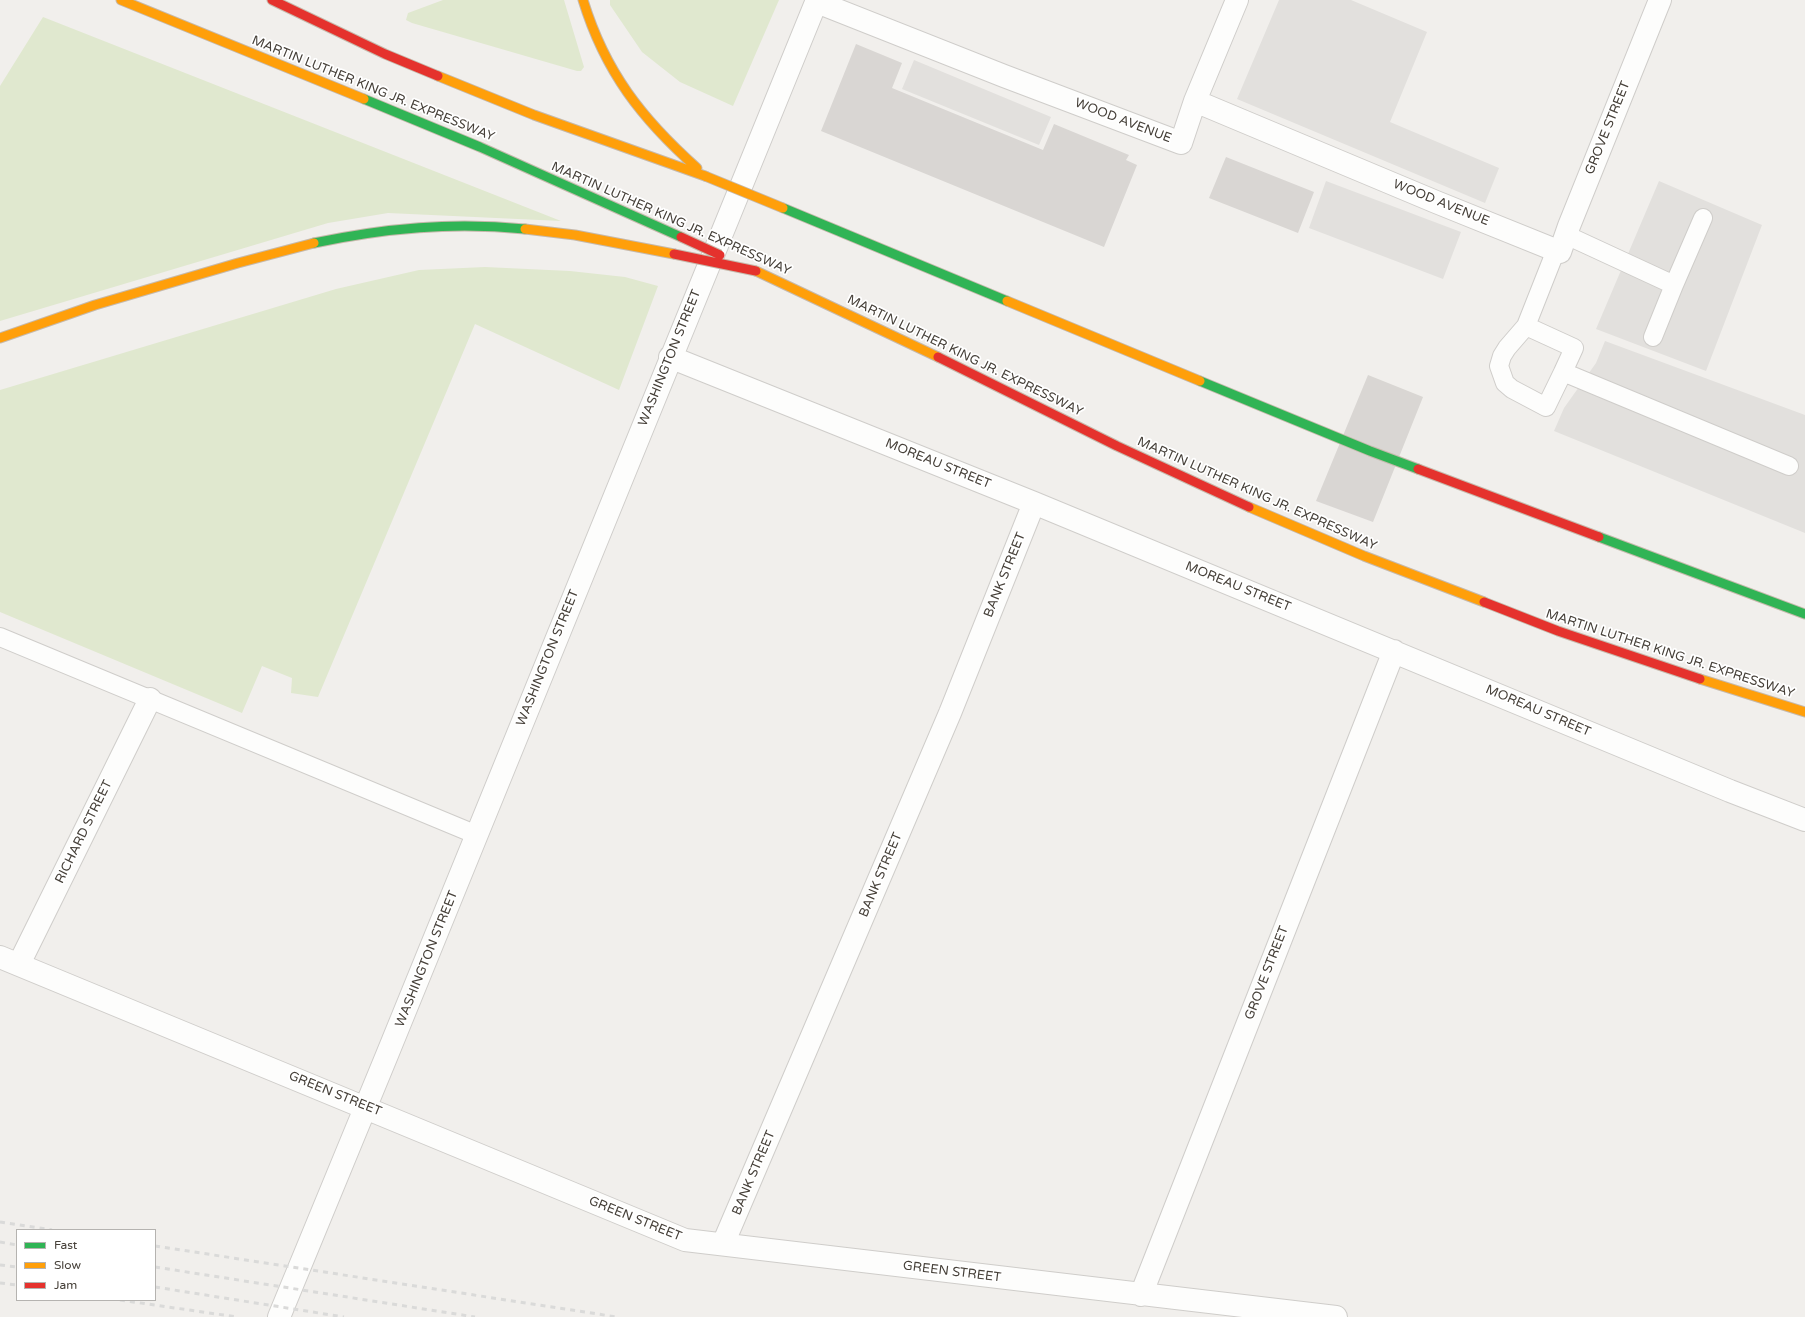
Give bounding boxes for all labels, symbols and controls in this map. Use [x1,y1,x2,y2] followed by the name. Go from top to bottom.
[249,33,497,145] street label: MARTIN LUTHER KING JR. EXPRESSWAY
[1582,79,1634,177] street label: GROVE STREET
[1072,95,1174,147] street label: WOOD AVENUE
[549,159,793,279] street label: MARTIN LUTHER KING JR. EXPRESSWAY
[1391,177,1491,229] street label: WOOD AVENUE
[635,287,705,429] street label: WASHINGTON STREET
[844,292,1086,420] street label: MARTIN LUTHER KING JR. EXPRESSWAY
[1135,434,1379,554] street label: MARTIN LUTHER KING JR. EXPRESSWAY
[883,436,993,492] street label: MOREAU STREET
[981,530,1029,620] street label: BANK STREET
[1183,559,1293,615] street label: MOREAU STREET
[513,587,583,729] street label: WASHINGTON STREET
[1544,606,1796,702] street label: MARTIN LUTHER KING JR. EXPRESSWAY
[1483,682,1593,740] street label: MOREAU STREET
[52,778,116,886] street label: RICHARD STREET
[856,830,906,920] street label: BANK STREET
[392,888,462,1030] street label: WASHINGTON STREET
[1242,924,1292,1022] street label: GROVE STREET
[286,1068,384,1120] street label: GREEN STREET
[729,1128,779,1218] street label: BANK STREET
[586,1193,684,1245] street label: GREEN STREET
[16,1229,156,1301] legend
[54,1238,77,1252] text: Fast
[54,1258,81,1272] text: Slow
[902,1258,1002,1286] street label: GREEN STREET
[54,1278,77,1292] text: Jam

